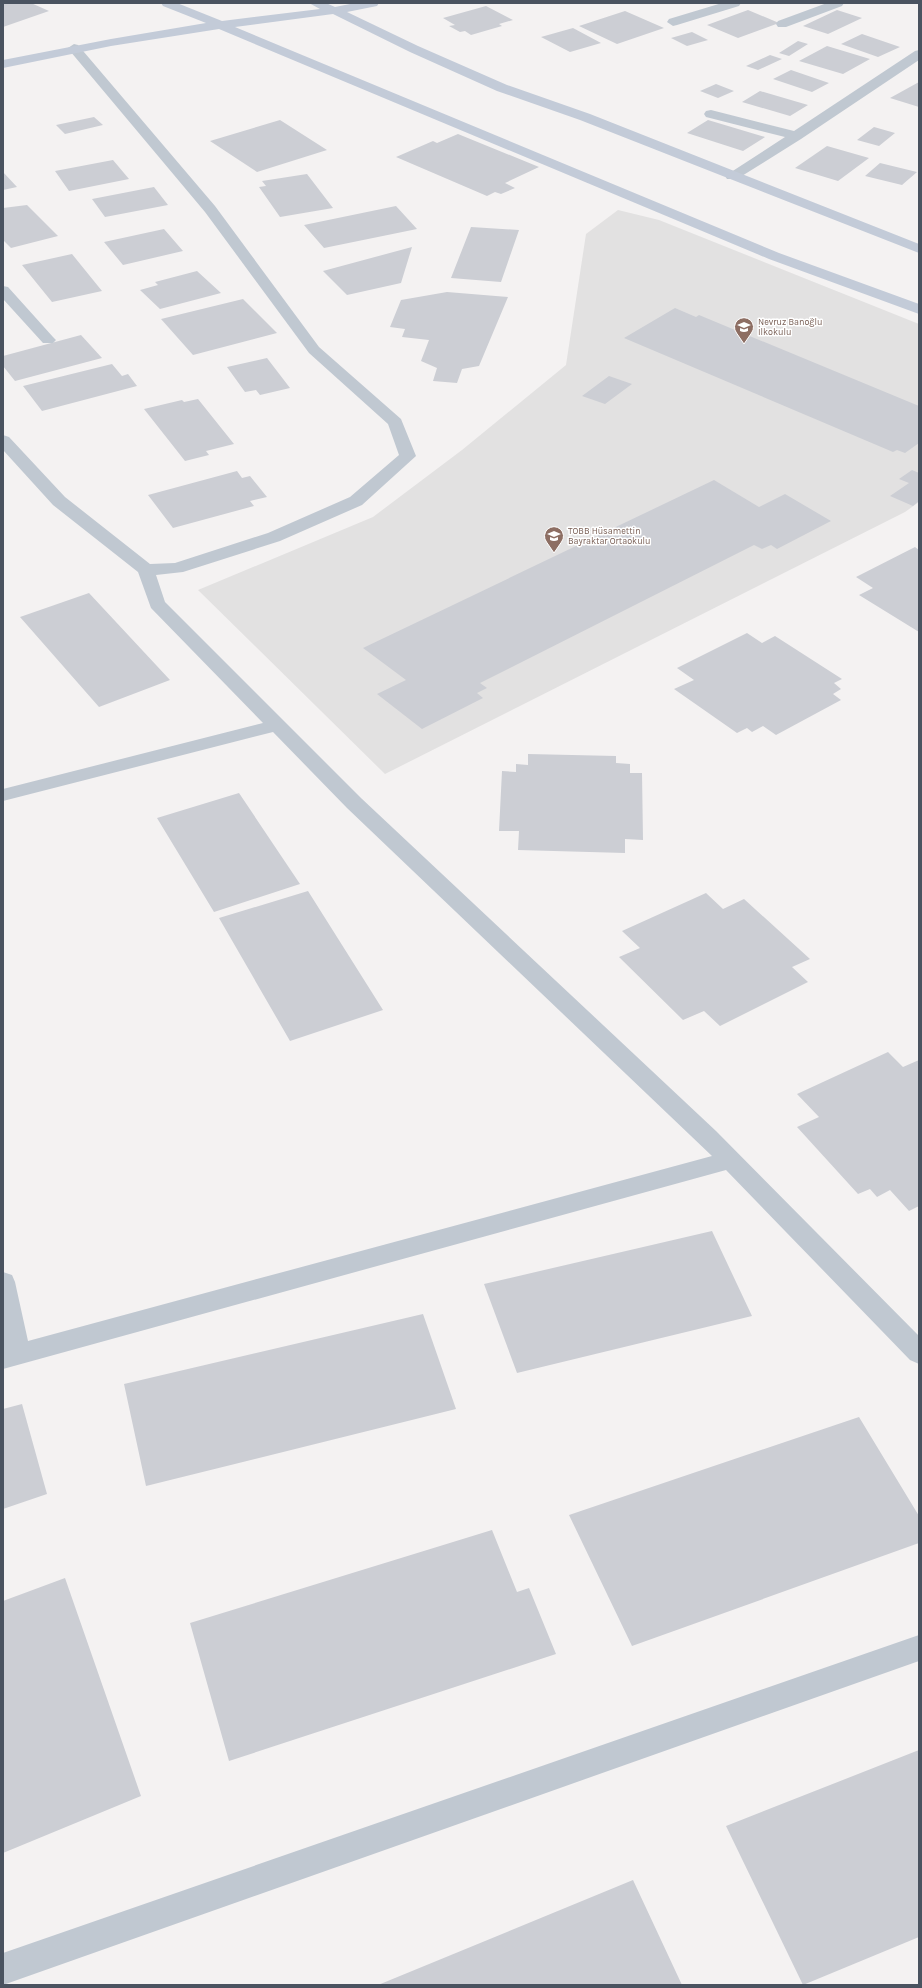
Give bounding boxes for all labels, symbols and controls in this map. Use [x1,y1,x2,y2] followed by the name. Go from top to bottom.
[733,316,755,344] school or university icon: Nevruz Banoğlu İlkokulu
[758,317,822,337] place label: Nevruz Banoğlu İlkokulu
[543,525,565,553] school or university icon: TOBB Hüsamettin Bayraktar Ortaokulu
[568,526,651,546] place label: TOBB Hüsamettin Bayraktar Ortaokulu

